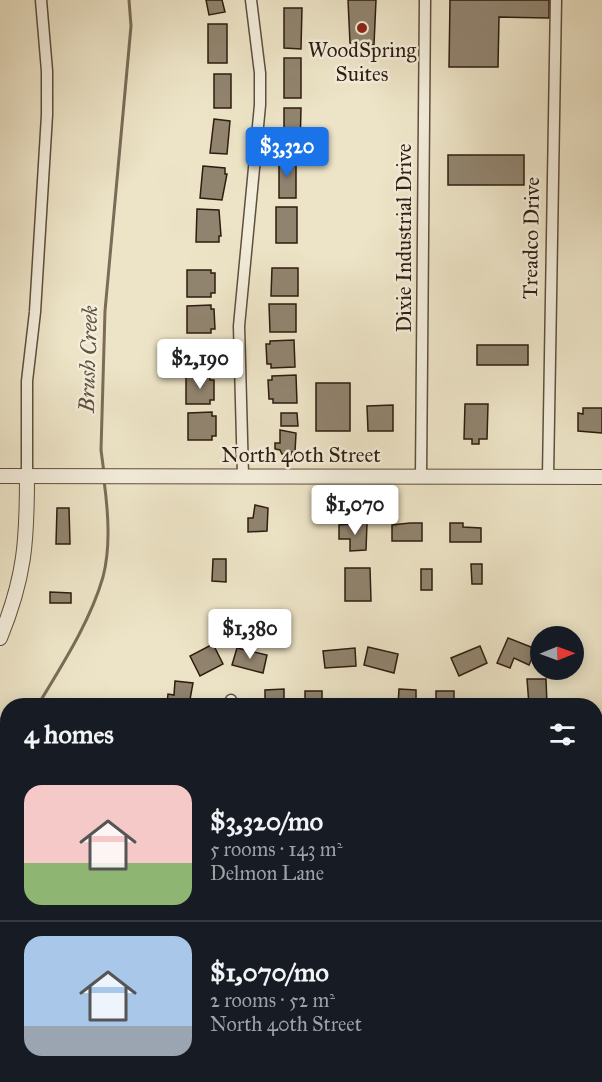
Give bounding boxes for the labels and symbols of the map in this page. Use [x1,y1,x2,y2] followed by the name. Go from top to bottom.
[355,21,369,35] marker: WoodSpring Suites
[308,37,416,87] place label: WoodSpring Suites
[238,127,336,178] pin: $3,320
[391,143,417,333] street label: Dixie Industrial Drive
[517,176,545,299] street label: Treadco Drive
[73,305,103,414] water label: Brush Creek
[151,339,249,390] pin: $2,190
[221,442,381,468] street label: North 40th Street
[306,485,404,536] pin: $1,070
[201,609,299,660] pin: $1,380
[530,626,584,680] north arrow

